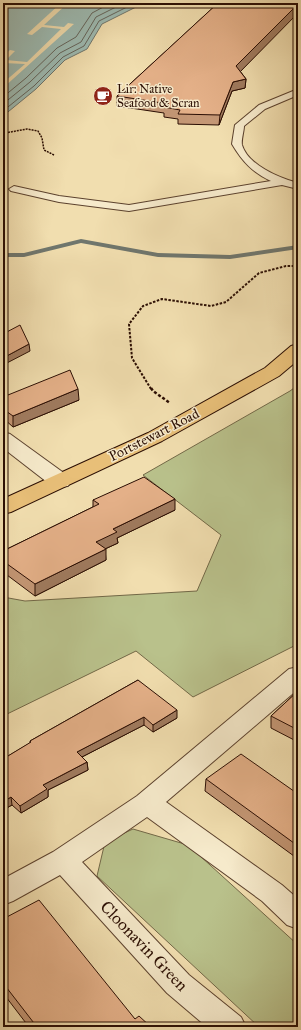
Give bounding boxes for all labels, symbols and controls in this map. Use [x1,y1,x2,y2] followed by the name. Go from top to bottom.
[117,82,200,110] place label: Lir: Native Seafood & Scran
[92,85,114,107] cafe icon: Lir: Native Seafood & Scran
[106,405,202,465] street label: Portstewart Road
[96,896,192,996] street label: Cloonavin Green

